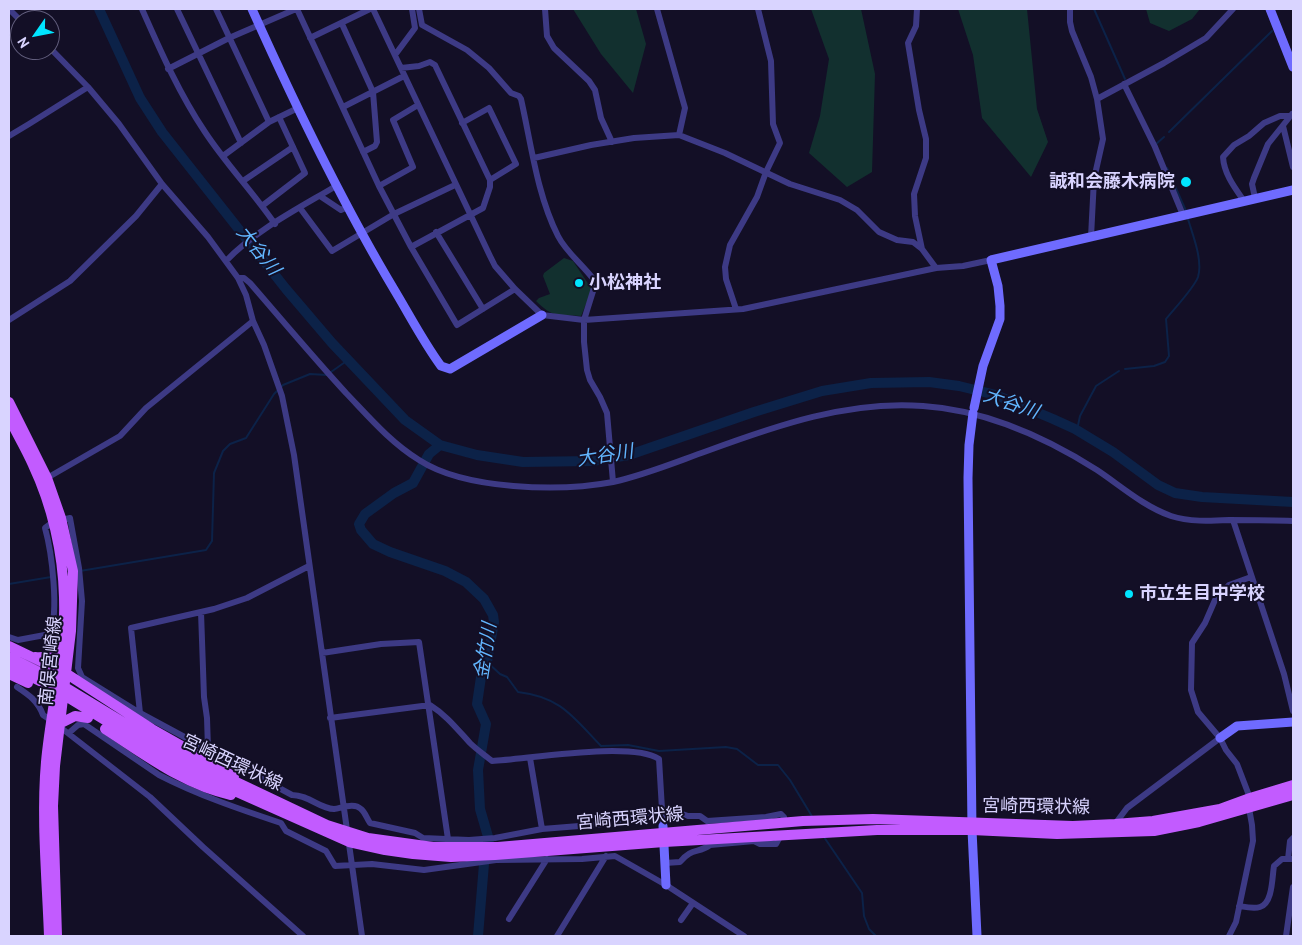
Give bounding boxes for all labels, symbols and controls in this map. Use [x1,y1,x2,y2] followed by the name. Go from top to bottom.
[10,10,60,60] north arrow
[13,34,33,51] text: N
[1049,171,1175,193] place label: 誠和会藤木病院
[1179,175,1193,189] marker: 誠和会藤木病院
[231,222,285,280] water label: 大谷川
[589,272,661,294] place label: 小松神社
[573,277,585,289] marker: 小松神社
[980,384,1042,424] water label: 大谷川
[575,440,635,472] water label: 大谷川
[1139,583,1265,605] place label: 市立生目中学校
[1123,588,1135,600] marker: 市立生目中学校
[36,615,66,707] street label: 南俣宮崎線
[470,621,502,681] water label: 金竹川
[178,730,286,796] street label: 宮崎西環状線
[982,795,1090,819] street label: 宮崎西環状線
[575,804,685,834] street label: 宮崎西環状線

